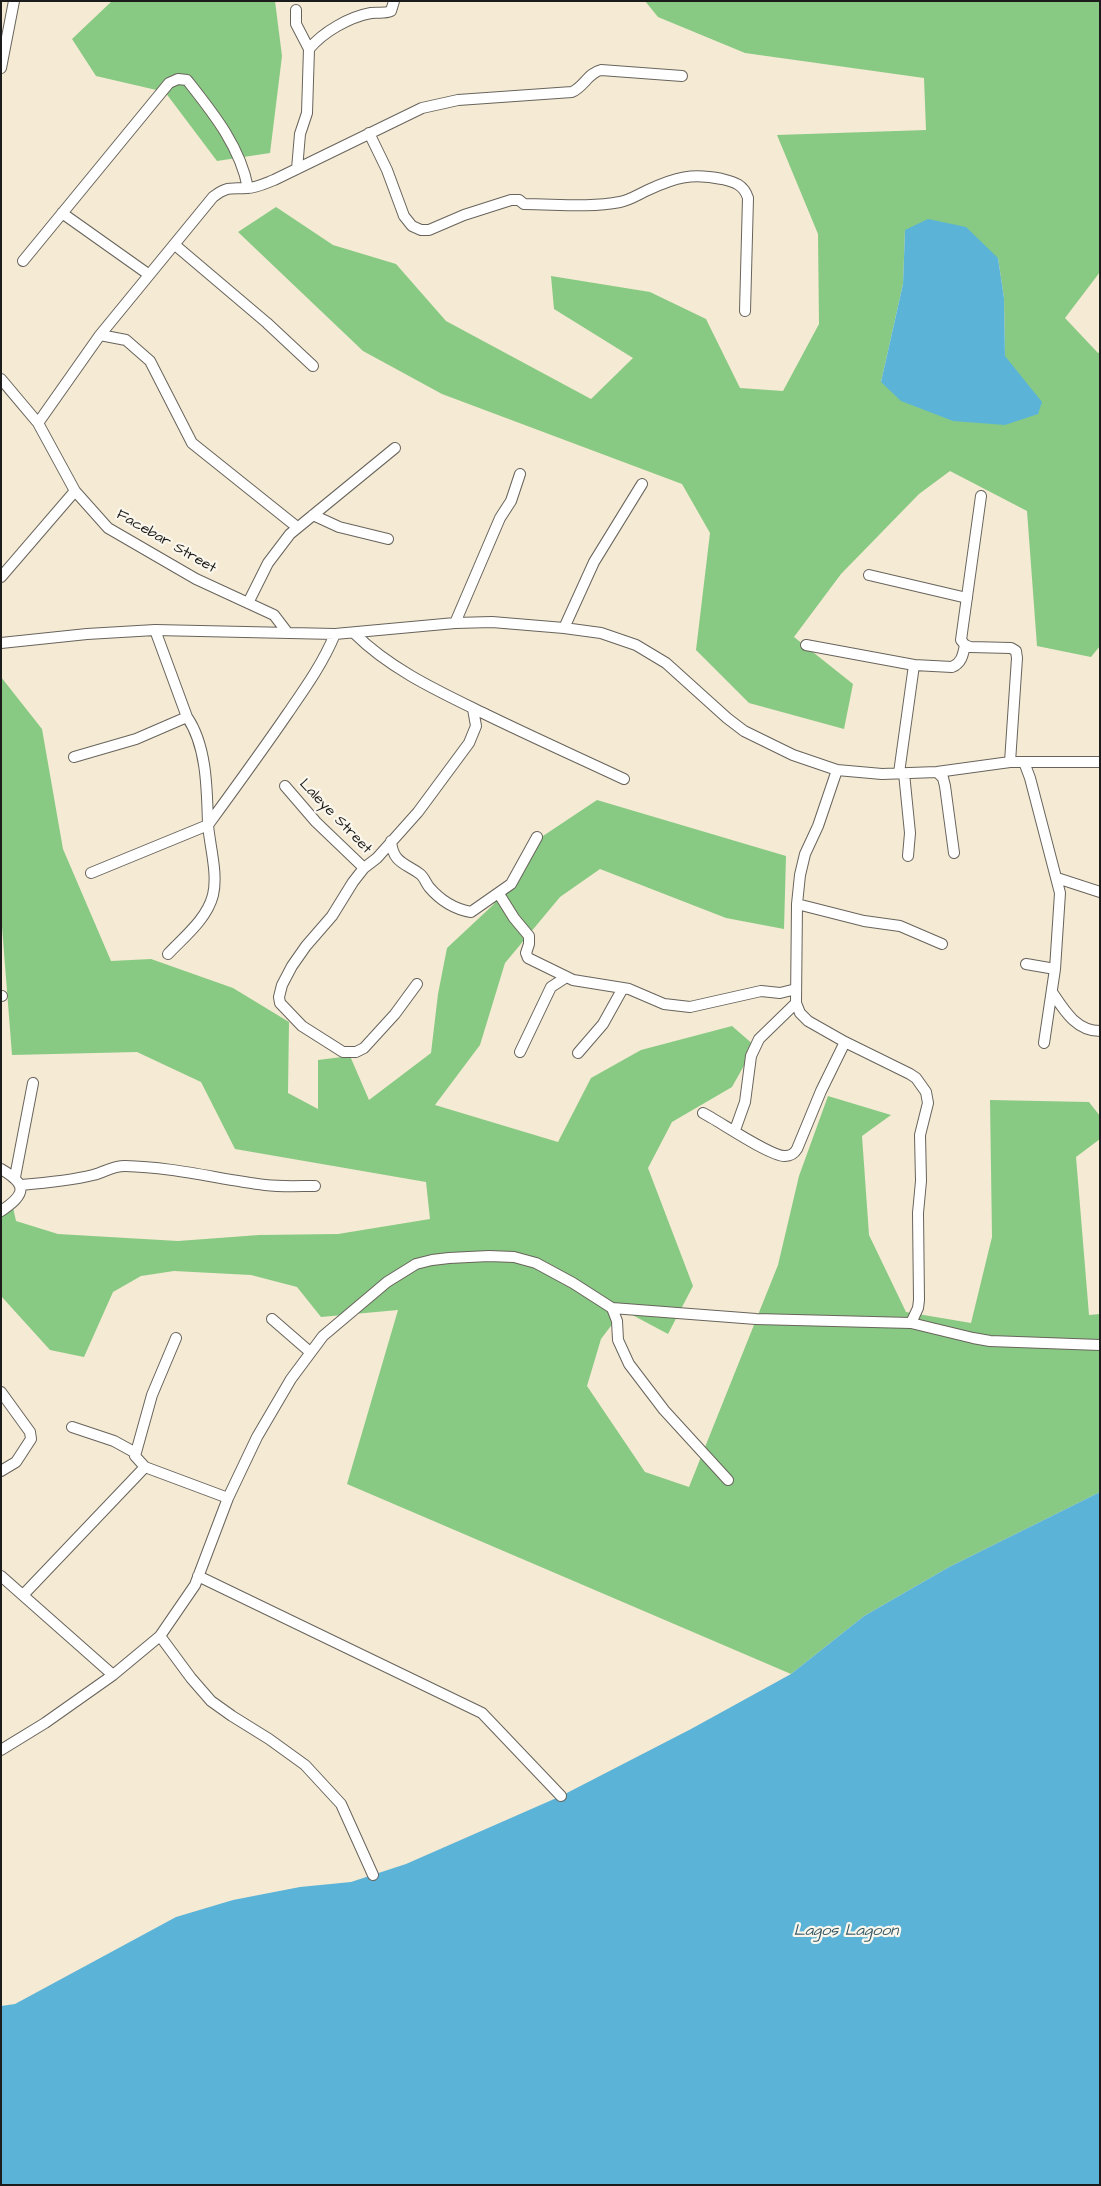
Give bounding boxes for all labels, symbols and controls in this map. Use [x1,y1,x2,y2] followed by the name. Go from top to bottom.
[113,506,219,578] street label: Facebar Street
[295,776,375,858] street label: Laleye Street
[794,1922,898,1942] water label: Lagos Lagoon

